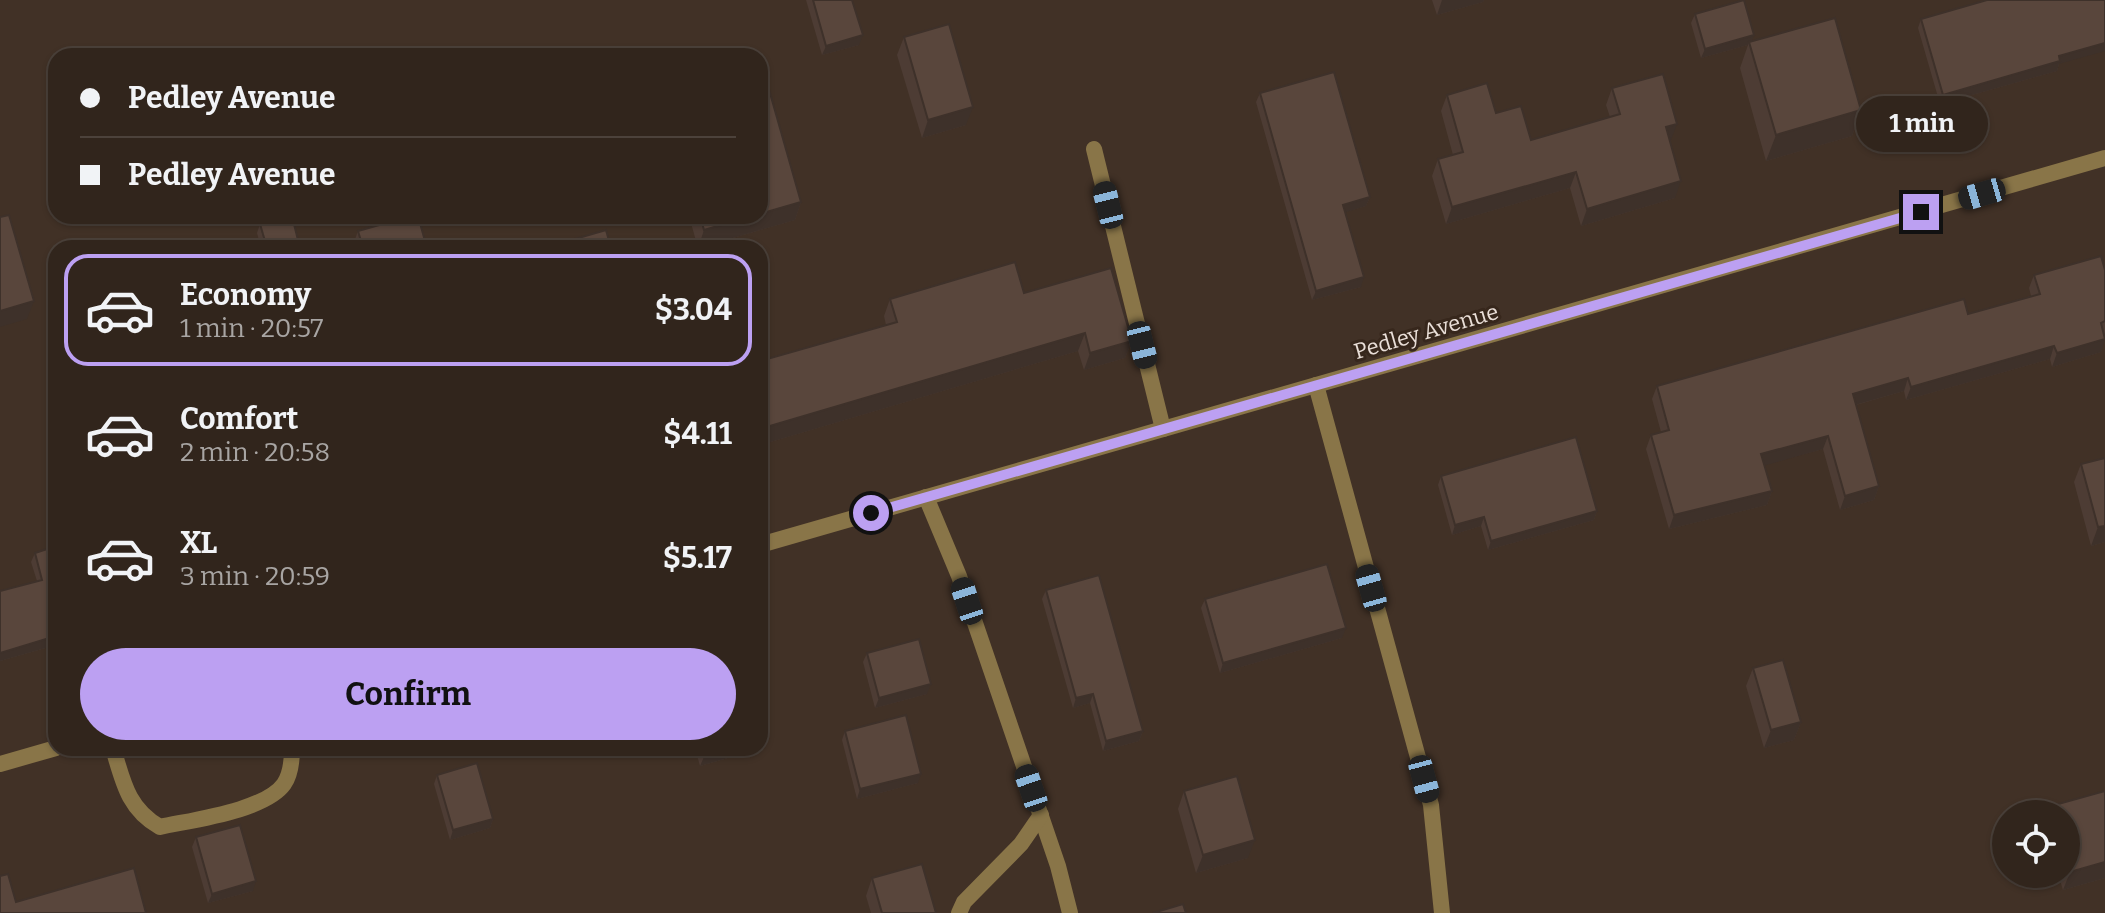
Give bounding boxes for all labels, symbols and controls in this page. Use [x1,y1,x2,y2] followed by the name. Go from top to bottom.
[128,80,335,116] text: Pedley Avenue
[1855,96,1987,152] callout: 1 min
[1889,108,1955,139] text: 1 min
[128,157,335,193] text: Pedley Avenue
[1956,176,2008,212] car
[1091,179,1125,231] car
[1903,194,1939,230] route end
[84,274,156,346] icon: car
[180,277,311,313] text: Economy
[655,292,732,328] text: $3.04
[1351,298,1502,365] street label: Pedley Avenue
[180,313,323,344] text: 1 min · 20:57
[1125,319,1159,371] car
[84,398,156,470] icon: car
[180,401,298,437] text: Comfort
[663,416,732,452] text: $4.11
[180,437,330,468] text: 2 min · 20:58
[853,495,889,531] route start
[84,522,156,594] icon: car
[180,525,217,561] text: XL
[663,540,732,576] text: $5.17
[180,561,330,592] text: 3 min · 20:59
[1353,562,1389,614] car
[948,574,986,628] car
[80,648,736,740] button: Confirm
[1406,753,1442,805] car
[1012,761,1050,815] car
[1992,800,2080,888] map controls
[1992,800,2080,888] button: locate

